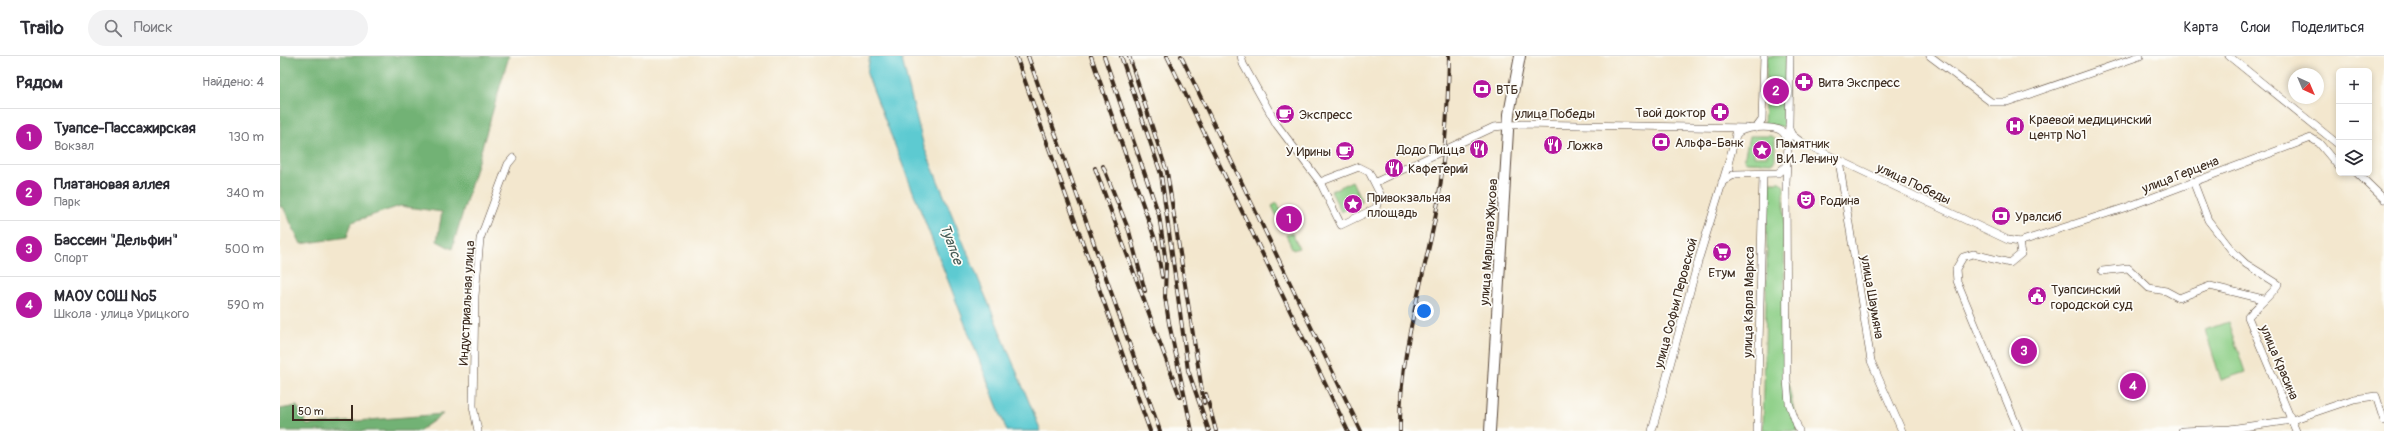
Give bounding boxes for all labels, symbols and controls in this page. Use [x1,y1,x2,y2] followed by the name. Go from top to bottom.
[88,10,368,46] search box
[20,16,64,40] text: Trailo
[102,17,124,39] icon: search
[134,18,173,37] text: Поиск
[2184,19,2218,36] text: Карта
[2240,19,2270,36] text: Слои
[2292,19,2364,36] text: Поделиться
[2288,68,2324,104] north arrow
[2336,68,2372,176] map controls
[2336,68,2372,104] button: +
[1793,71,1815,93] pharmacy icon: Вита Экспресс
[16,72,63,93] text: Рядом
[202,74,264,90] text: Найдено: 4
[1818,75,1900,91] place label: Вита Экспресс
[1763,76,1789,106] pin: 2
[1471,78,1493,100] bank icon: ВТБ
[1496,82,1519,98] place label: ВТБ
[1709,101,1731,123] pharmacy icon: Твой доктор
[1274,103,1296,125] cafe icon: Экспресс
[2336,104,2372,140] button: −
[1635,105,1706,121] place label: Твой доктор
[1514,106,1595,122] street label: улица Победы
[1299,107,1353,123] place label: Экспресс
[2029,112,2152,143] place label: Краевой медицинский центр №1
[2004,115,2026,137] hospital icon: Краевой медицинский центр №1
[54,119,196,138] text: Туапсе-Пассажирская
[26,129,32,145] text: 1
[228,129,264,145] text: 130 m
[1650,131,1672,153] bank icon: Альфа-Банк
[1542,134,1564,156] restaurant icon: Ложка
[1675,135,1744,151] place label: Альфа-Банк
[1776,136,1839,167] place label: Памятник В.И. Ленину
[54,138,94,154] text: Вокзал
[1468,138,1490,160] restaurant icon: Додо Пицца
[1566,138,1603,154] place label: Ложка
[1751,139,1773,161] place icon: Памятник В.И. Ленину
[1334,140,1356,162] cafe icon: У Ирины
[2336,140,2372,176] button: layers
[1396,142,1465,158] place label: Додо Пицца
[1286,144,1331,160] place label: У Ирины
[2139,153,2221,197] street label: улица Герцена
[1383,157,1405,179] restaurant icon: Кафетерий
[1873,159,1953,208] street label: улица Победы
[1408,161,1468,177] place label: Кафетерий
[54,175,170,194] text: Платановая аллея
[1477,178,1501,307] street label: улица Маршала Жукова
[25,185,33,201] text: 2
[226,185,264,201] text: 340 m
[1795,189,1817,211] theatre icon: Родина
[1367,190,1451,221] place label: Привокзальная площадь
[1342,193,1364,215] place icon: Привокзальная площадь
[1820,193,1860,209] place label: Родина
[54,194,81,210] text: Парк
[1276,204,1302,234] pin: 1
[1990,205,2012,227] bank icon: Уралсиб
[2015,209,2062,225] place label: Уралсиб
[936,222,967,268] water label: Туапсе
[54,231,178,250] text: Бассеин "Дельфин"
[1651,236,1701,371] street label: улица Софьи Перовской
[456,240,478,366] street label: Индустриальная улица
[25,241,33,257] text: 3
[225,241,264,257] text: 500 m
[1711,241,1733,263] supermarket icon: Етум
[1740,246,1758,359] street label: улица Карла Маркса
[54,250,88,266] text: Спорт
[1857,253,1887,340] street label: улица Шаумяна
[1708,265,1736,281] place label: Етум
[2051,282,2133,313] place label: Туапсинский городской суд
[2026,285,2048,307] public building icon: Туапсинский городской суд
[54,287,157,306] text: МАОУ СОШ №5
[25,297,33,313] text: 4
[227,297,264,313] text: 590 m
[1414,301,1434,321] your location
[54,306,189,322] text: Школа · улица Урицкого
[2256,322,2302,402] street label: улица Красина
[2011,336,2037,366] pin: 3
[2120,371,2146,401] pin: 4
[292,403,353,422] scale bar
[298,405,324,418] text: 50 m

